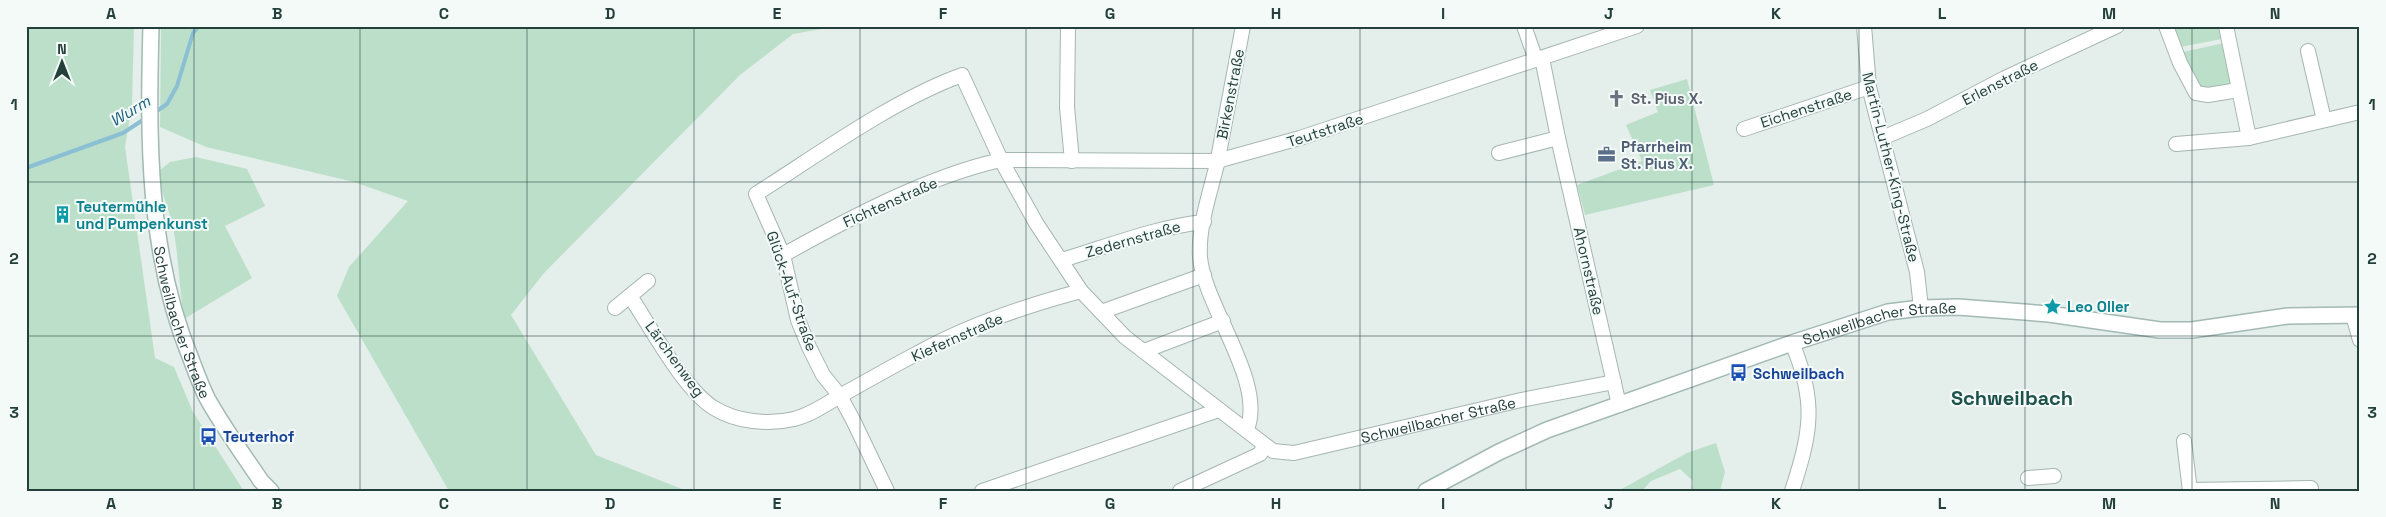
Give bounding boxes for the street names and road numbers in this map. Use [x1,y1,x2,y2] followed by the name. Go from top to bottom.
[1212,47,1248,141] street label: Birkenstraße
[1959,55,2041,109] street label: Erlenstraße
[1858,70,1924,264] street label: Martin-Luther-King-Straße
[1758,84,1854,132] street label: Eichenstraße
[1284,109,1366,151] street label: Teutstraße
[840,173,940,231] street label: Fichtenstraße
[1083,216,1183,262] street label: Zedernstraße
[1570,225,1608,317] street label: Ahornstraße
[762,228,822,354] street label: Glück-Auf-Straße
[150,245,215,401] street label: Schweilbacher Straße
[1800,298,1957,349] street label: Schweilbacher Straße
[908,308,1006,366] street label: Kiefernstraße
[641,318,709,400] street label: Lärchenweg
[1359,392,1518,447] street label: Schweilbacher Straße

